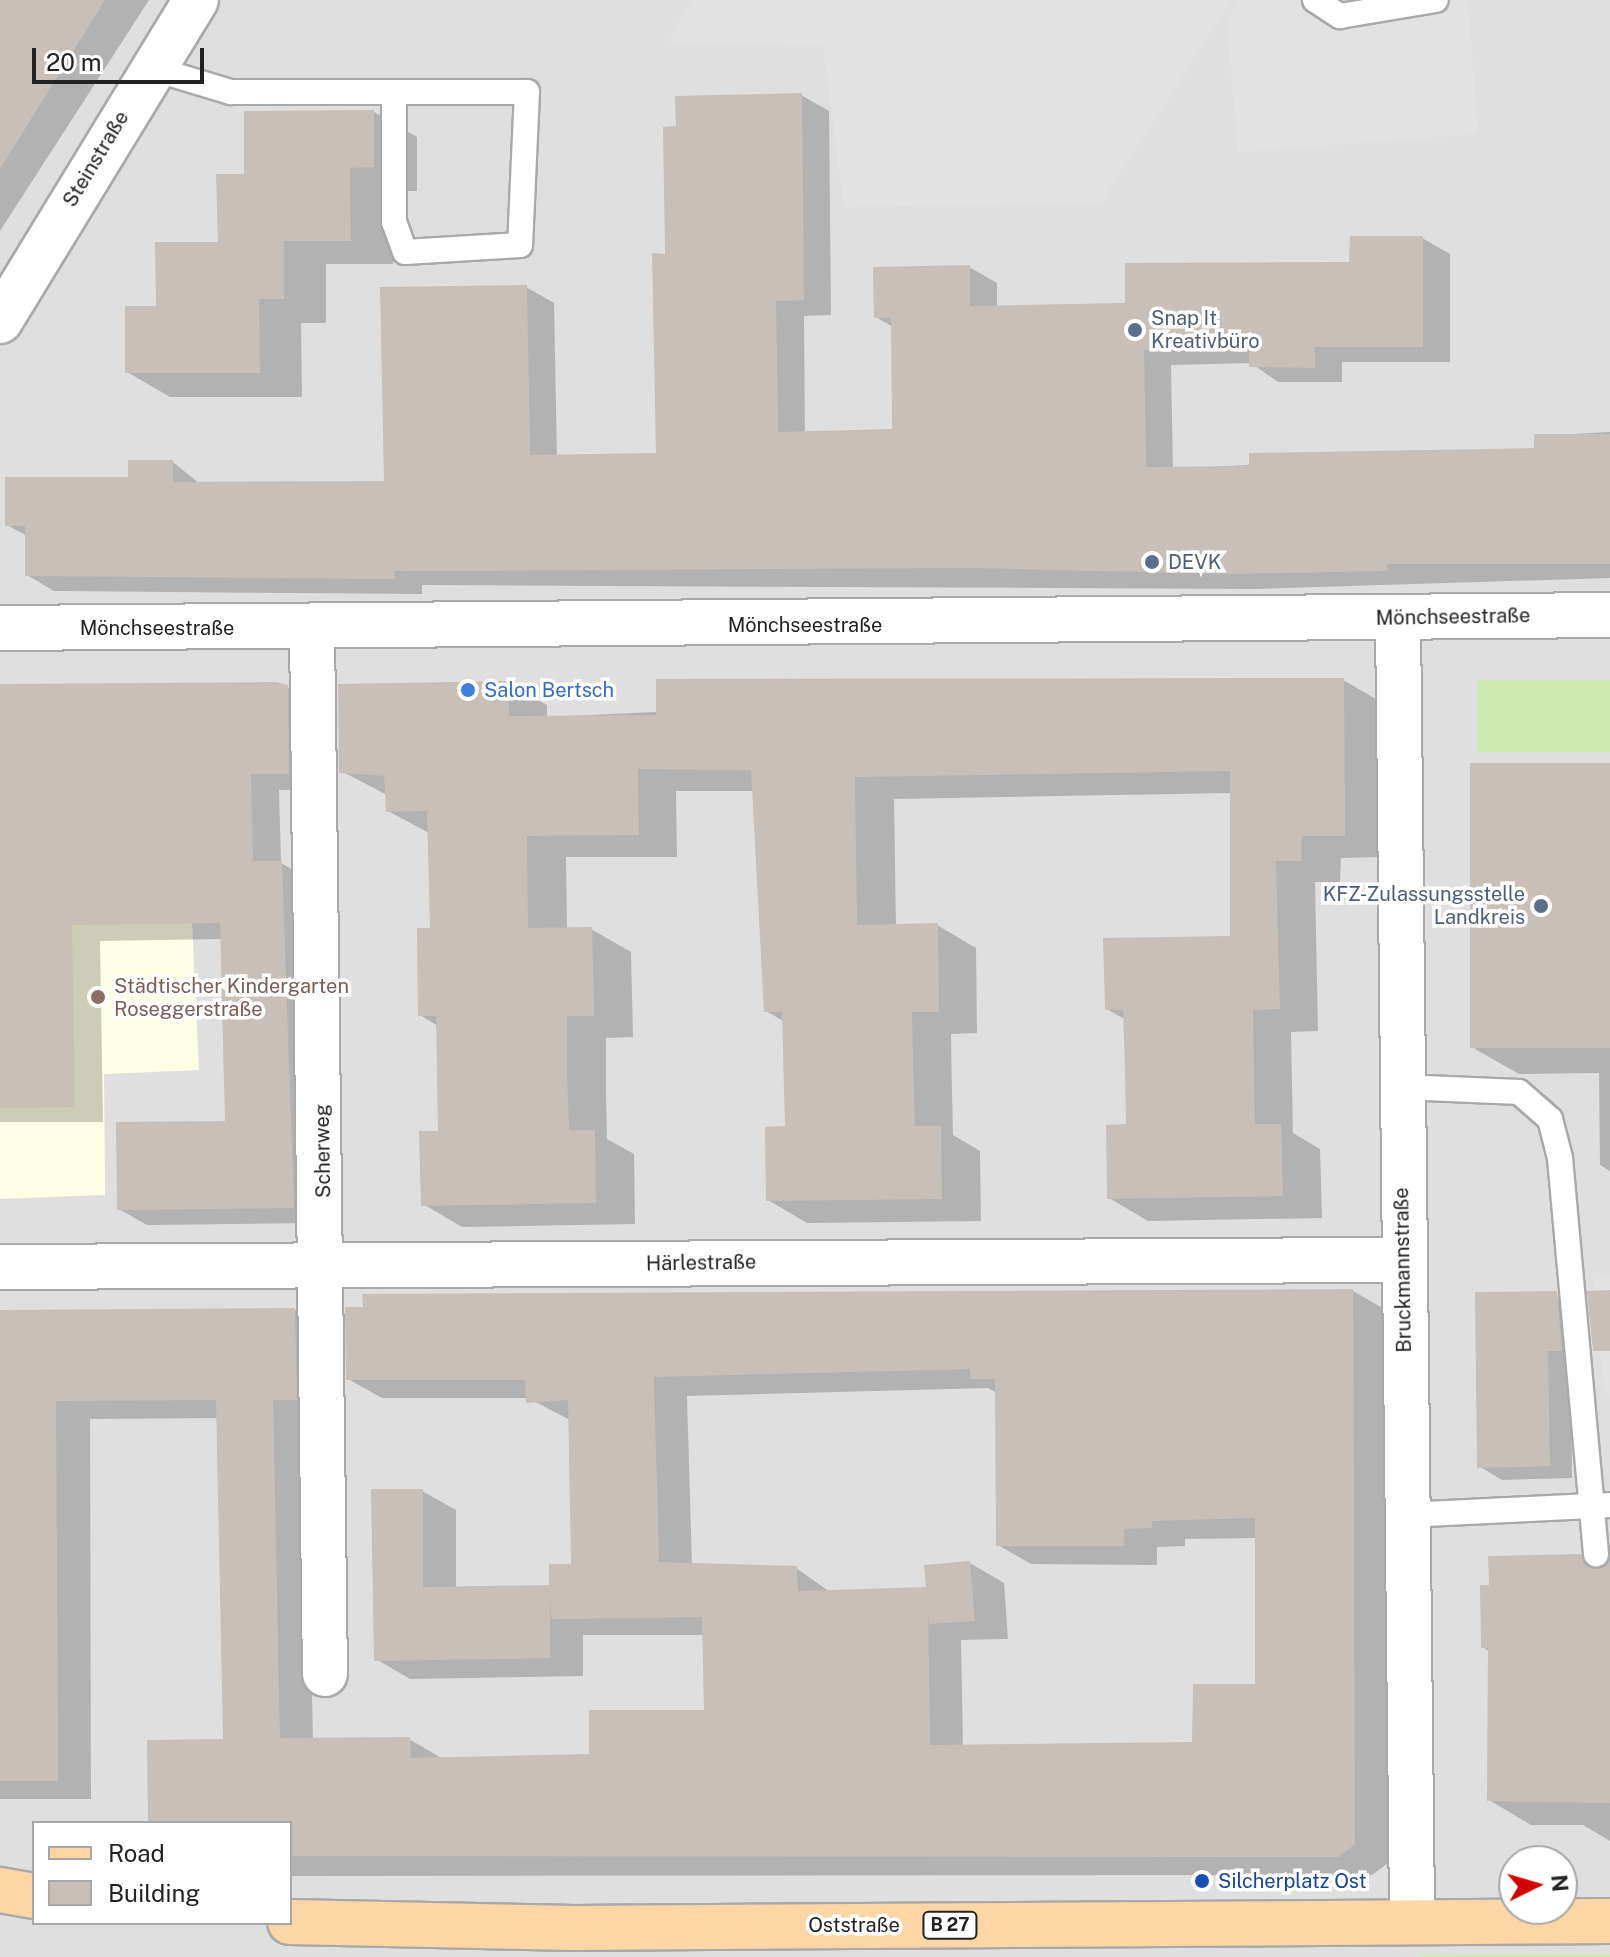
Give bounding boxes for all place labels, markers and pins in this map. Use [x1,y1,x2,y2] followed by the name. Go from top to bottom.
[1151,306,1260,353] place label: Snap It Kreativbüro
[1126,321,1144,339] marker: Snap It Kreativbüro
[1168,550,1221,574] place label: DEVK
[1143,553,1161,571] marker: DEVK
[484,678,614,702] place label: Salon Bertsch
[459,681,477,699] marker: Salon Bertsch
[1323,882,1525,929] place label: KFZ-Zulassungsstelle Landkreis
[1532,897,1550,915] marker: KFZ-Zulassungsstelle Landkreis
[114,974,349,1021] place label: Städtischer Kindergarten Roseggerstraße
[89,988,107,1006] marker: Städtischer Kindergarten Roseggerstraße
[1218,1869,1366,1893] place label: Silcherplatz Ost
[1193,1872,1211,1890] marker: Silcherplatz Ost

